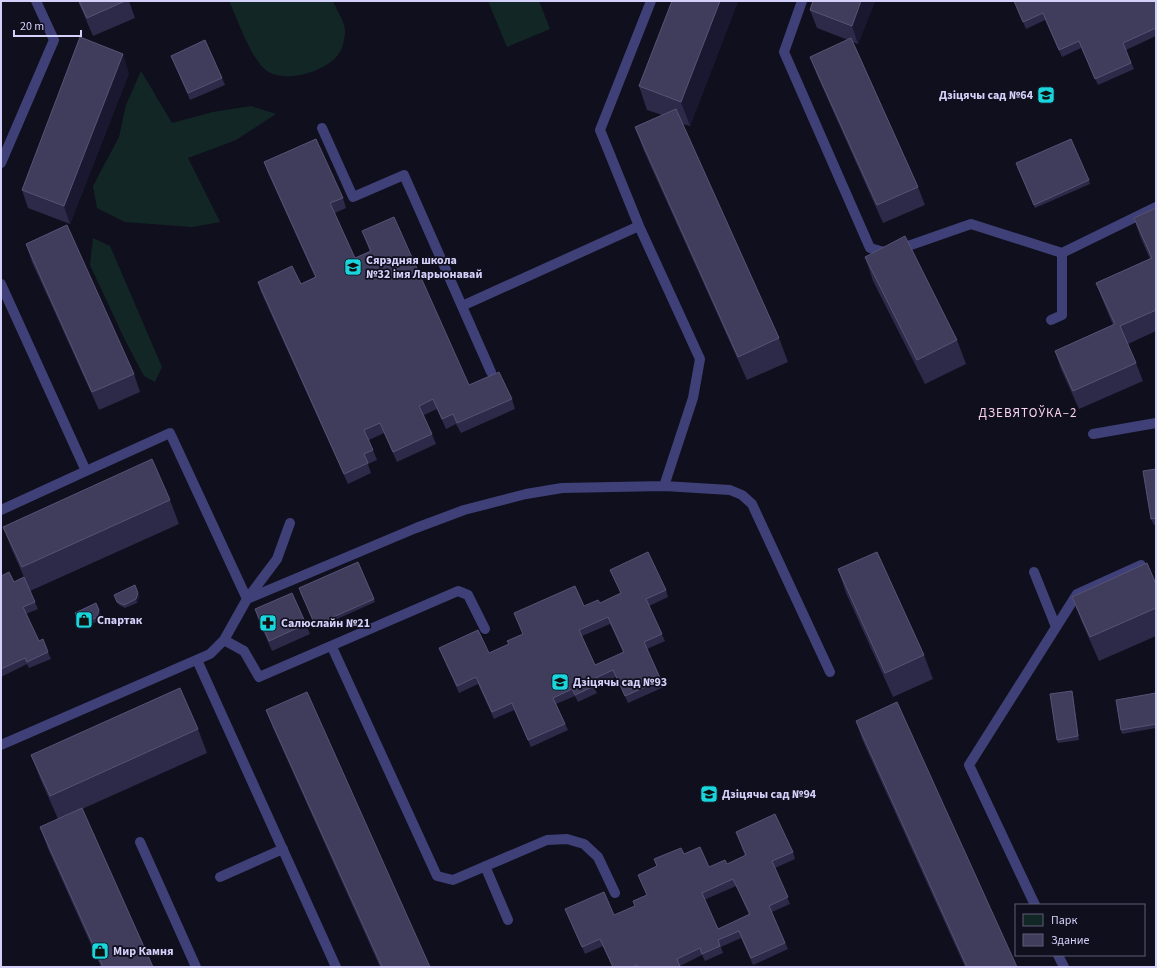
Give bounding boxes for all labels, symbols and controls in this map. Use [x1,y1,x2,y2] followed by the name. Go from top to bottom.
[14,12,81,38] scale bar
[20,18,44,35] text: 20 m
[1036,85,1056,105] school or university icon: Дзіцячы сад №64
[939,87,1034,104] place label: Дзіцячы сад №64
[366,252,482,283] place label: Сярэдняя школа №32 імя Ларыонавай
[343,257,363,277] school or university icon: Сярэдняя школа №32 імя Ларыонавай
[979,404,1077,422] district label: ДЗЕВЯТОЎКА–2
[74,610,94,630] shop icon: Спартак
[97,612,143,629] place label: Спартак
[258,613,278,633] pharmacy icon: Салюслайн №21
[281,615,370,632] place label: Салюслайн №21
[550,672,570,692] school or university icon: Дзіцячы сад №93
[573,674,667,691] place label: Дзіцячы сад №93
[699,784,719,804] school or university icon: Дзіцячы сад №94
[722,786,817,803] place label: Дзіцячы сад №94
[1015,904,1145,956] legend
[1051,912,1077,929] text: Парк
[1051,932,1090,949] text: Здание
[90,941,110,961] shop icon: Мир Камня
[113,943,174,960] place label: Мир Камня

